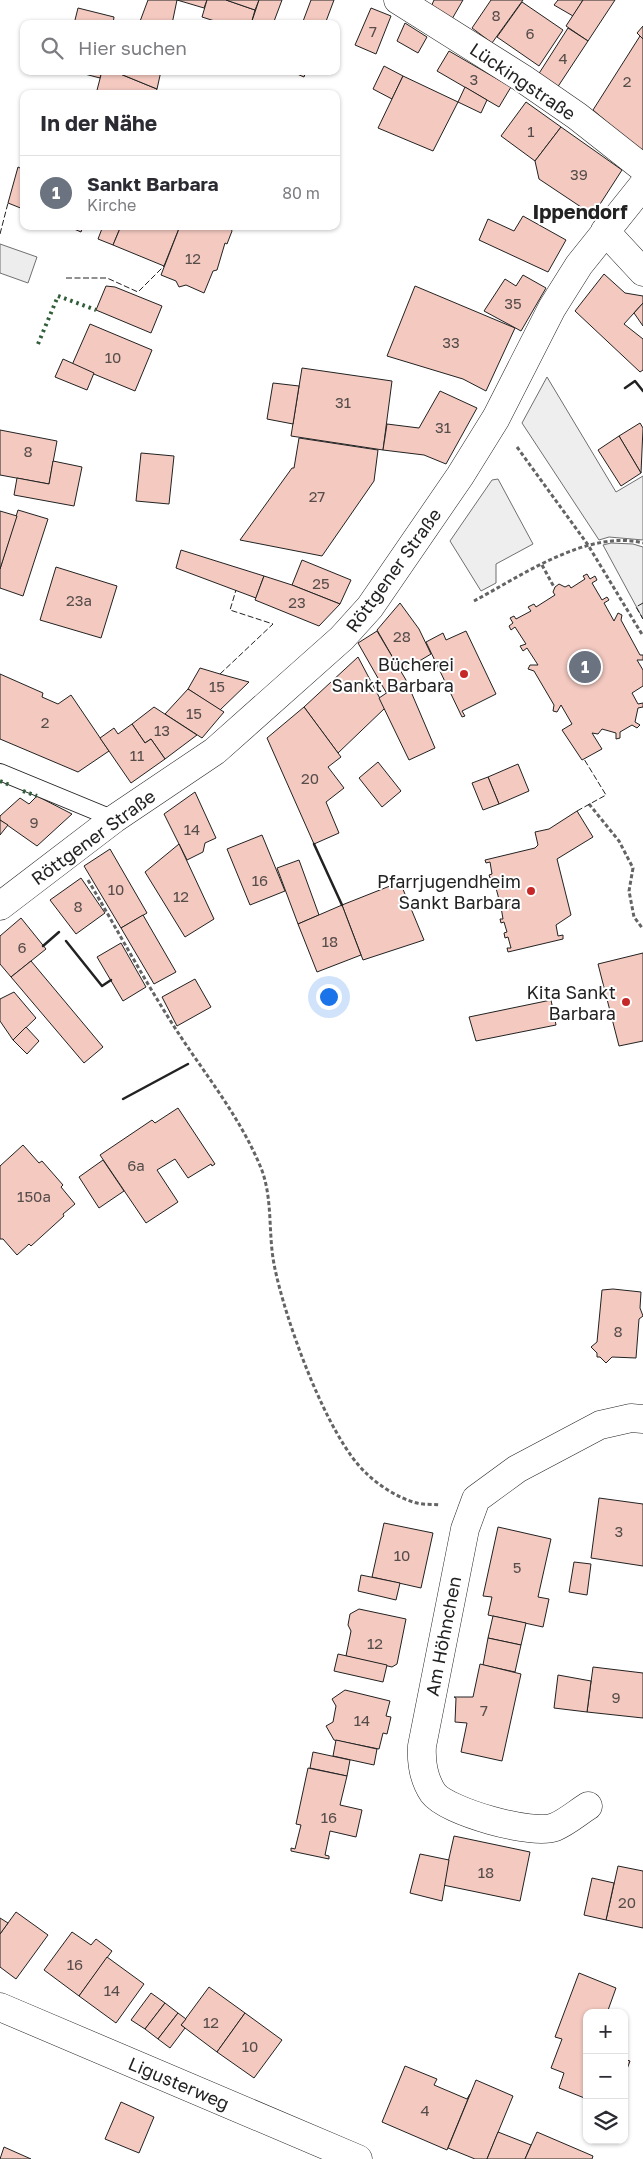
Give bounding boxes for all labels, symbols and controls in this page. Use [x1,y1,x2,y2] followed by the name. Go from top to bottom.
[491,6,501,24] house number: 8
[20,20,340,75] search box
[369,22,377,40] house number: 7
[525,24,535,42] house number: 6
[38,34,66,62] icon: search
[78,36,187,59] text: Hier suchen
[466,38,580,124] street label: Lückingstraße
[558,49,568,67] house number: 4
[470,70,478,88] house number: 3
[623,72,631,90] house number: 2
[40,110,157,136] text: In der Nähe
[527,122,535,140] house number: 1
[570,165,588,183] house number: 39
[87,172,219,195] text: Sankt Barbara
[52,183,60,203] text: 1
[282,183,320,203] text: 80 m
[87,195,136,215] text: Kirche
[532,199,628,223] district label: Ippendorf
[185,249,201,267] house number: 12
[504,294,522,312] house number: 35
[442,333,460,351] house number: 33
[105,348,121,366] house number: 10
[335,393,351,411] house number: 31
[435,418,451,436] house number: 31
[23,442,33,460] house number: 8
[309,487,325,505] house number: 27
[341,504,445,636] street label: Röttgener Straße
[312,574,330,592] house number: 25
[66,591,92,609] house number: 23a
[288,593,306,611] house number: 23
[393,627,411,645] house number: 28
[569,648,601,686] pin: 1
[332,653,454,696] place label: Bücherei Sankt Barbara
[458,668,470,680] marker: Bücherei Sankt Barbara
[209,677,225,695] house number: 15
[186,704,202,722] house number: 15
[41,713,49,731] house number: 2
[154,721,170,739] house number: 13
[130,746,144,764] house number: 11
[301,769,319,787] house number: 20
[27,785,159,889] street label: Röttgener Straße
[29,813,39,831] house number: 9
[184,820,200,838] house number: 14
[377,870,521,913] place label: Pfarrjugendheim Sankt Barbara
[252,871,268,889] house number: 16
[108,880,124,898] house number: 10
[525,885,537,897] marker: Pfarrjugendheim Sankt Barbara
[173,887,189,905] house number: 12
[73,897,83,915] house number: 8
[322,932,338,950] house number: 18
[17,938,27,956] house number: 6
[526,981,616,1024] place label: Kita Sankt Barbara
[316,984,342,1010] your location
[620,996,632,1008] marker: Kita Sankt Barbara
[127,1156,145,1174] house number: 6a
[17,1187,51,1205] house number: 150a
[613,1322,623,1340] house number: 8
[615,1522,623,1540] house number: 3
[394,1546,410,1564] house number: 10
[513,1558,521,1576] house number: 5
[421,1574,465,1698] street label: Am Höhnchen
[367,1634,383,1652] house number: 12
[611,1688,621,1706] house number: 9
[480,1701,488,1719] house number: 7
[354,1711,370,1729] house number: 14
[321,1808,337,1826] house number: 16
[478,1863,494,1881] house number: 18
[618,1893,636,1911] house number: 20
[67,1955,83,1973] house number: 16
[104,1981,120,1999] house number: 14
[583,2009,628,2144] map controls
[583,2009,628,2054] button: +
[203,2013,219,2031] house number: 12
[242,2037,258,2055] house number: 10
[125,2052,233,2114] street label: Ligusterweg
[583,2054,628,2099] button: −
[583,2099,628,2144] button: layers
[420,2101,430,2119] house number: 4

